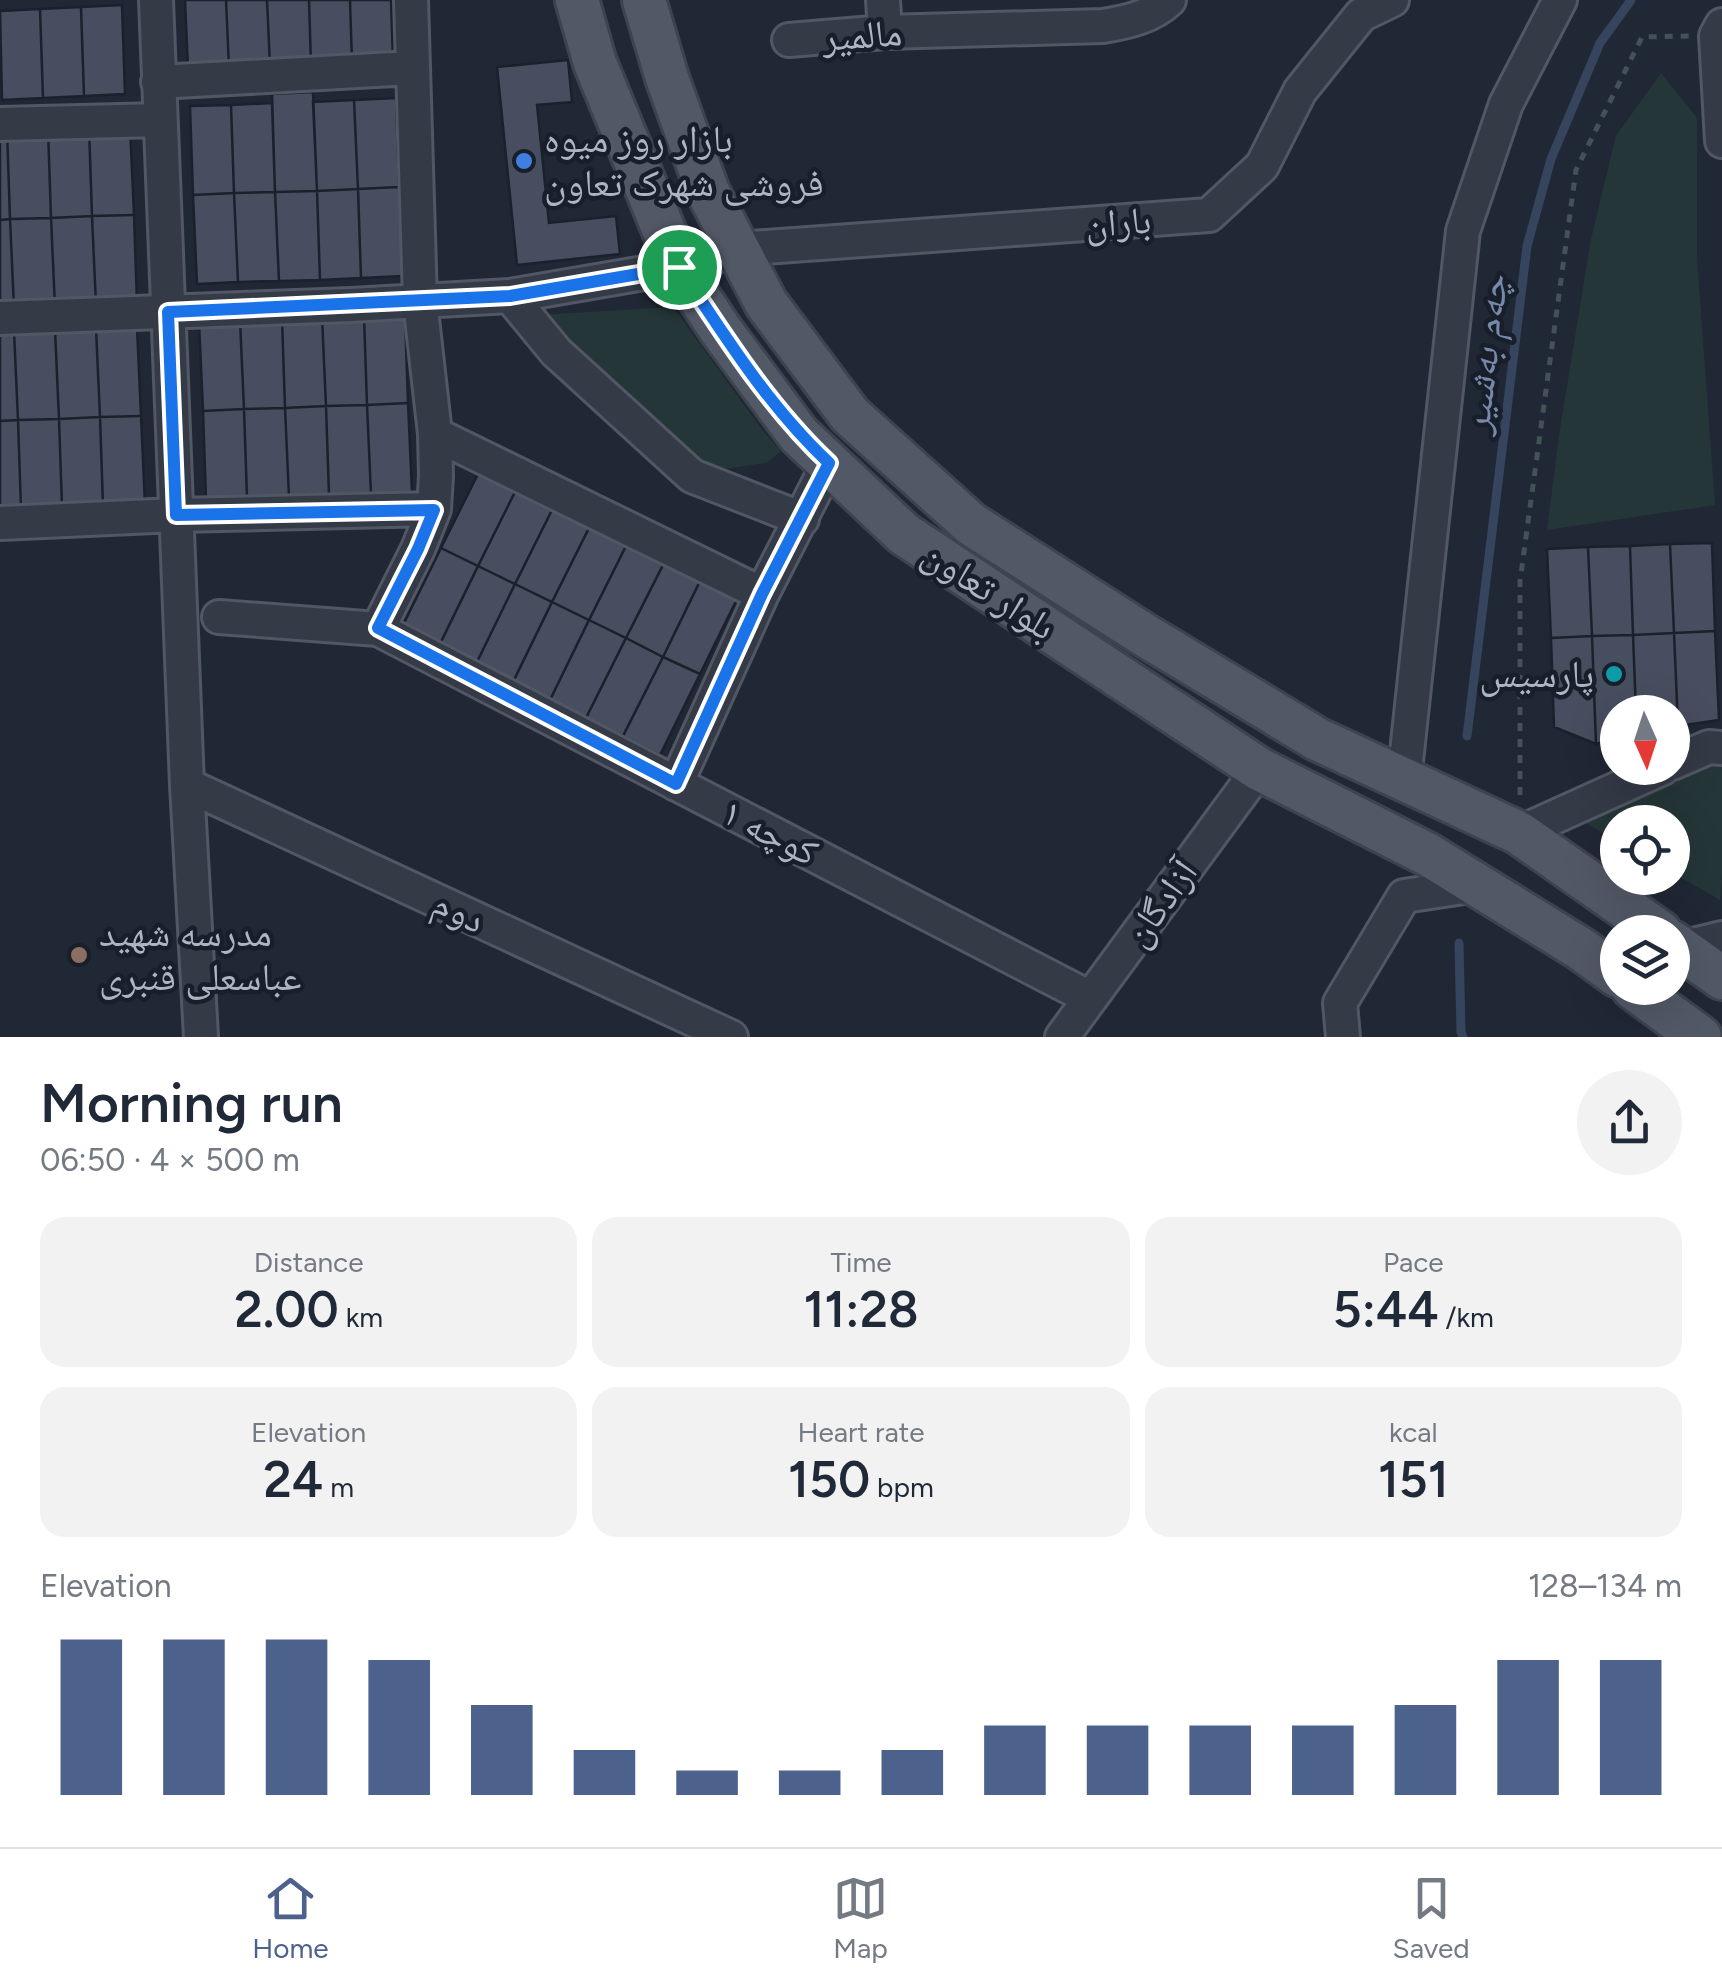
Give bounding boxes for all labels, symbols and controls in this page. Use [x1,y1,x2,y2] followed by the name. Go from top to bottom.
[820,9,903,61] street label: مالمیر
[544,116,824,206] place label: بازار روز میوه فروشی شهرک تعاون
[513,150,535,172] marker: بازار روز میوه فروشی شهرک تعاون
[1083,197,1153,247] street label: باران
[637,225,722,310] pin
[652,240,707,295] icon: arrive
[1450,272,1521,439] water label: چەم بەشیر
[914,530,1064,650] street label: بلوار تعاون
[1479,651,1594,697] place label: پارسیس
[1603,663,1625,685] marker: پارسیس
[1600,695,1690,785] north arrow
[1600,695,1690,1005] map controls
[714,788,826,876] street label: کوچه ۱
[1600,805,1690,895] button: locate
[1113,850,1208,955] street label: آزادگان
[425,879,492,945] street label: دوم
[99,910,301,1000] place label: مدرسه شهید عباسعلی قنبری
[1600,915,1690,1005] button: layers
[68,944,90,966] marker: مدرسه شهید عباسعلی قنبری
[40,1070,343,1136] text: Morning run
[1577,1070,1682,1175] button: share
[40,1141,300,1179] text: 06:50 · 4 × 500 m
[254,1245,364,1279] text: Distance
[830,1245,892,1279] text: Time
[1383,1245,1444,1279] text: Pace
[234,1279,339,1340] text: 2.00
[803,1279,919,1340] text: 11:28
[1333,1279,1439,1340] text: 5:44
[339,1300,383,1334] text: km
[1439,1300,1494,1334] text: /km
[251,1415,366,1449] text: Elevation
[797,1415,925,1449] text: Heart rate
[1389,1415,1438,1449] text: kcal
[263,1449,323,1510] text: 24
[788,1449,870,1510] text: 150
[1378,1449,1449,1510] text: 151
[323,1470,354,1504] text: m
[870,1470,934,1504] text: bpm
[40,1567,172,1605] text: Elevation
[1528,1567,1682,1605] text: 128–134 m
[252,1871,329,1965] tab: Home
[833,1871,888,1965] tab: Map
[1393,1871,1470,1965] tab: Saved

